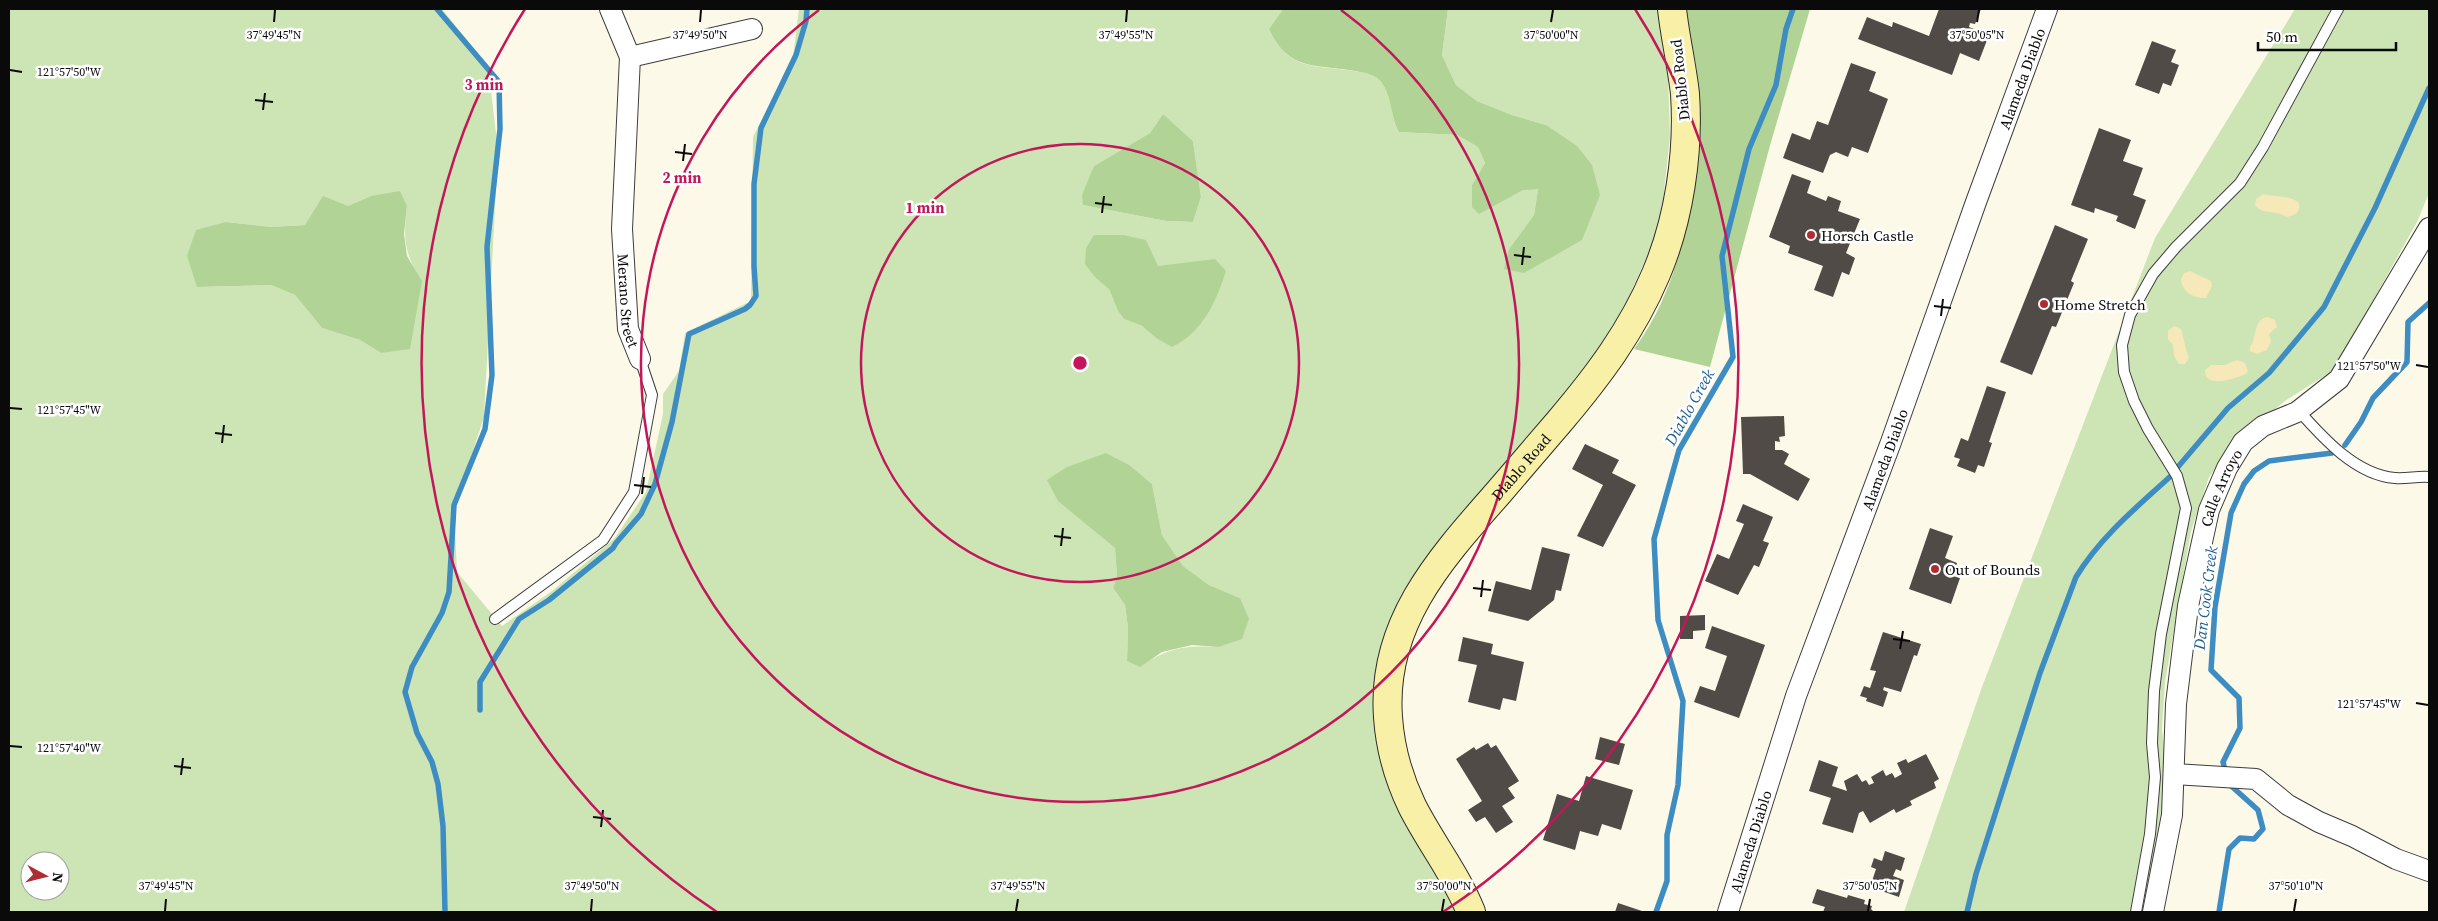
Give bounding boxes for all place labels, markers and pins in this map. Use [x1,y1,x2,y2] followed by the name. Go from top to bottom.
[1821,225,1914,246] place label: Horsch Castle
[1805,229,1817,241] marker: Horsch Castle
[2054,294,2146,315] place label: Home Stretch
[2038,298,2050,310] marker: Home Stretch
[1071,354,1089,372] centre of rings
[1945,559,2040,580] place label: Out of Bounds
[1929,563,1941,575] marker: Out of Bounds

